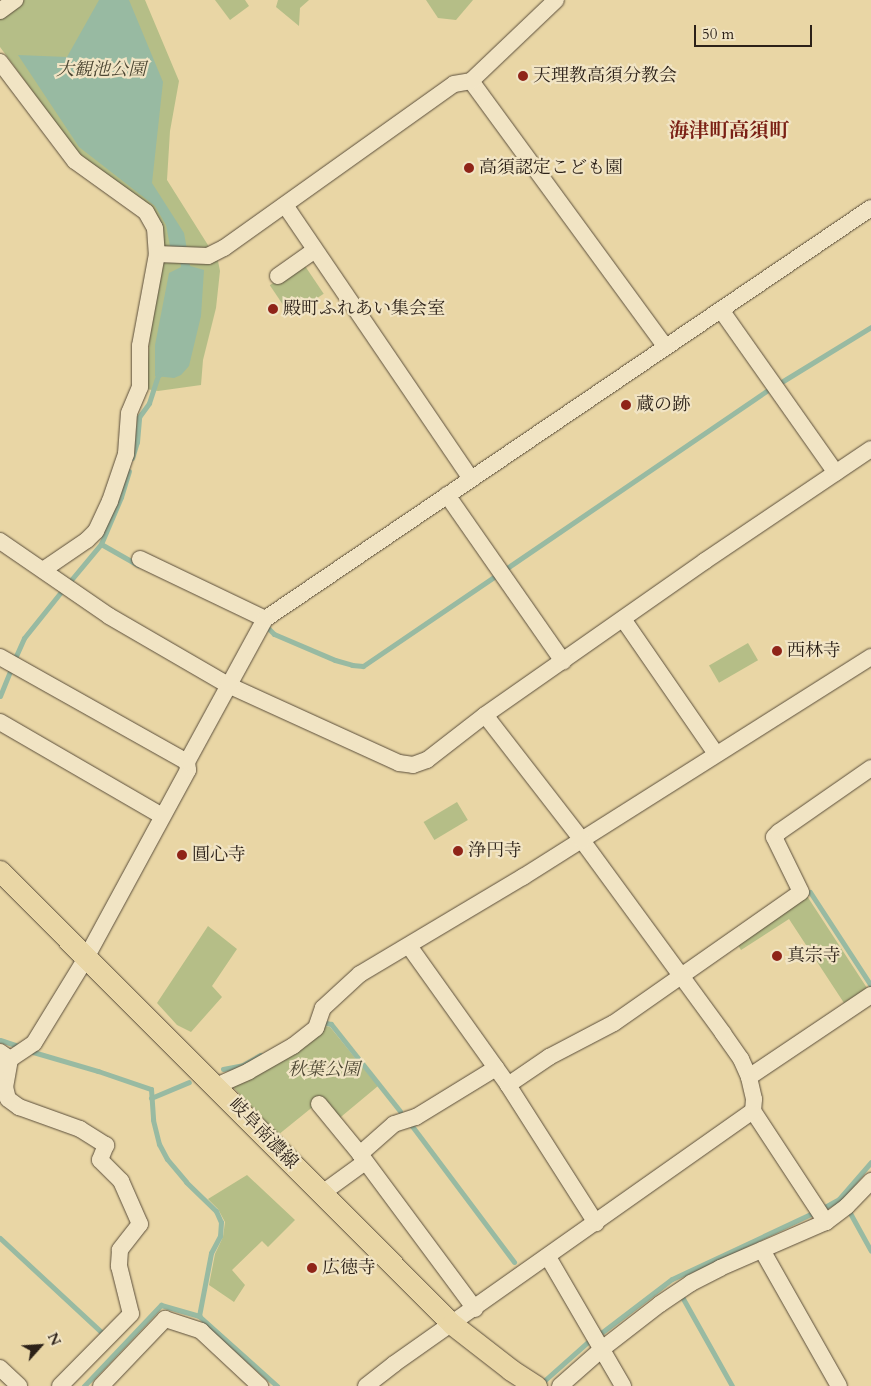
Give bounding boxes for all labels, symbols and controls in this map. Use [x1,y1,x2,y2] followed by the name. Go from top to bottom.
[696,15,814,47] scale bar
[702,24,734,44] text: 50 m
[56,59,146,81] park label: 大観池公園
[533,65,677,87] place label: 天理教高須分教会
[517,70,529,82] marker: 天理教高須分教会
[669,118,789,142] district label: 海津町高須町
[479,157,623,179] place label: 高須認定こども園
[463,162,475,174] marker: 高須認定こども園
[283,298,445,320] place label: 殿町ふれあい集会室
[267,303,279,315] marker: 殿町ふれあい集会室
[636,394,690,416] place label: 蔵の跡
[620,399,632,411] marker: 蔵の跡
[787,640,841,662] place label: 西林寺
[771,645,783,657] marker: 西林寺
[468,840,522,862] place label: 浄円寺
[192,844,246,866] place label: 圓心寺
[452,845,464,857] marker: 浄円寺
[176,849,188,861] marker: 圓心寺
[787,945,841,967] place label: 真宗寺
[771,950,783,962] marker: 真宗寺
[288,1059,360,1081] park label: 秋葉公園
[224,1094,302,1174] street label: 岐阜南濃線
[322,1257,376,1279] place label: 広徳寺
[306,1262,318,1274] marker: 広徳寺
[15,1321,65,1371] north arrow
[43,1330,65,1349] text: N

